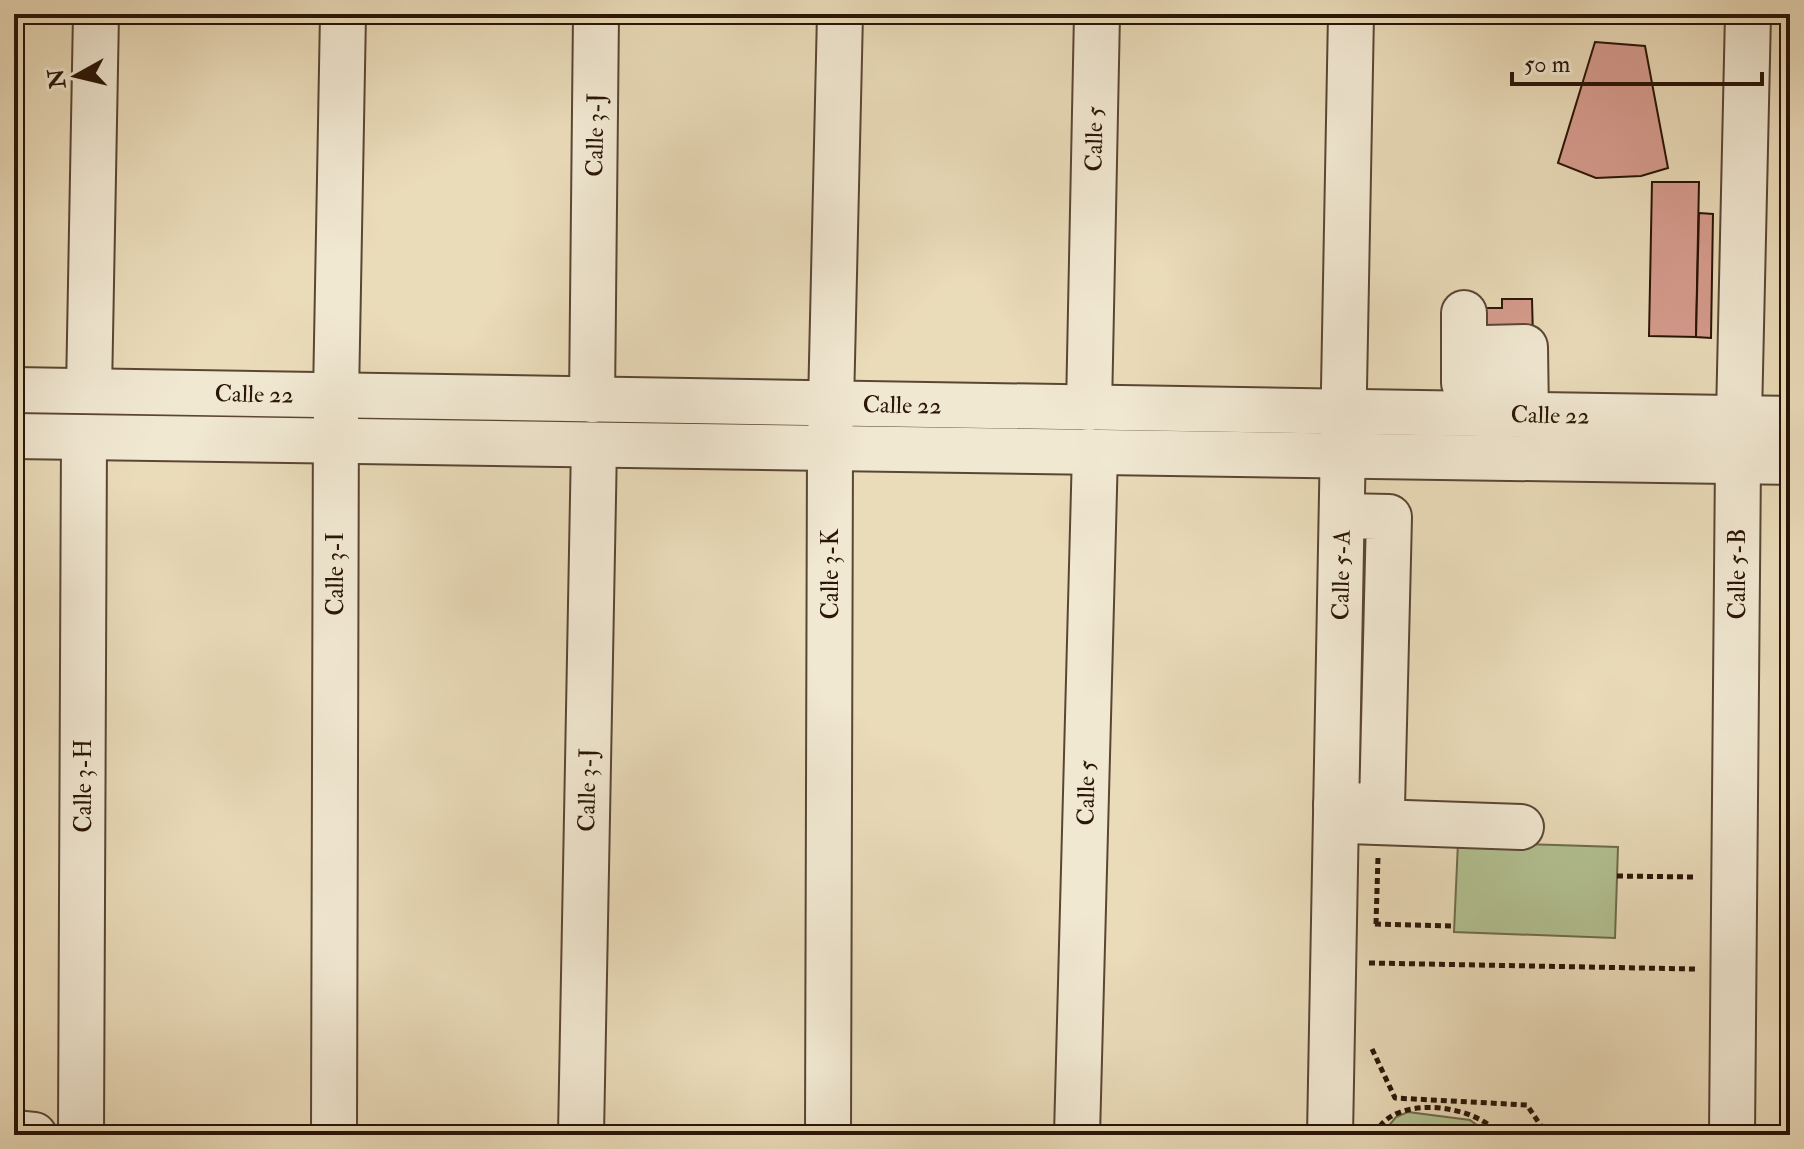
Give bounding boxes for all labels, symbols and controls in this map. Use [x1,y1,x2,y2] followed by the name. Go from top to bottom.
[36,36,116,116] north arrow
[1512,36,1762,86] scale bar
[1524,49,1571,80] text: 50 m
[42,67,73,91] text: N
[579,93,612,177] street label: Calle 3-J
[1078,106,1111,172] street label: Calle 5
[214,378,294,411] street label: Calle 22
[862,389,942,422] street label: Calle 22
[1510,399,1590,432] street label: Calle 22
[815,528,846,619] street label: Calle 3-K
[1722,528,1753,620] street label: Calle 5-B
[1325,529,1358,621] street label: Calle 5-A
[320,532,351,616] street label: Calle 3-I
[68,739,99,833] street label: Calle 3-H
[571,748,604,832] street label: Calle 3-J
[1070,760,1103,826] street label: Calle 5

